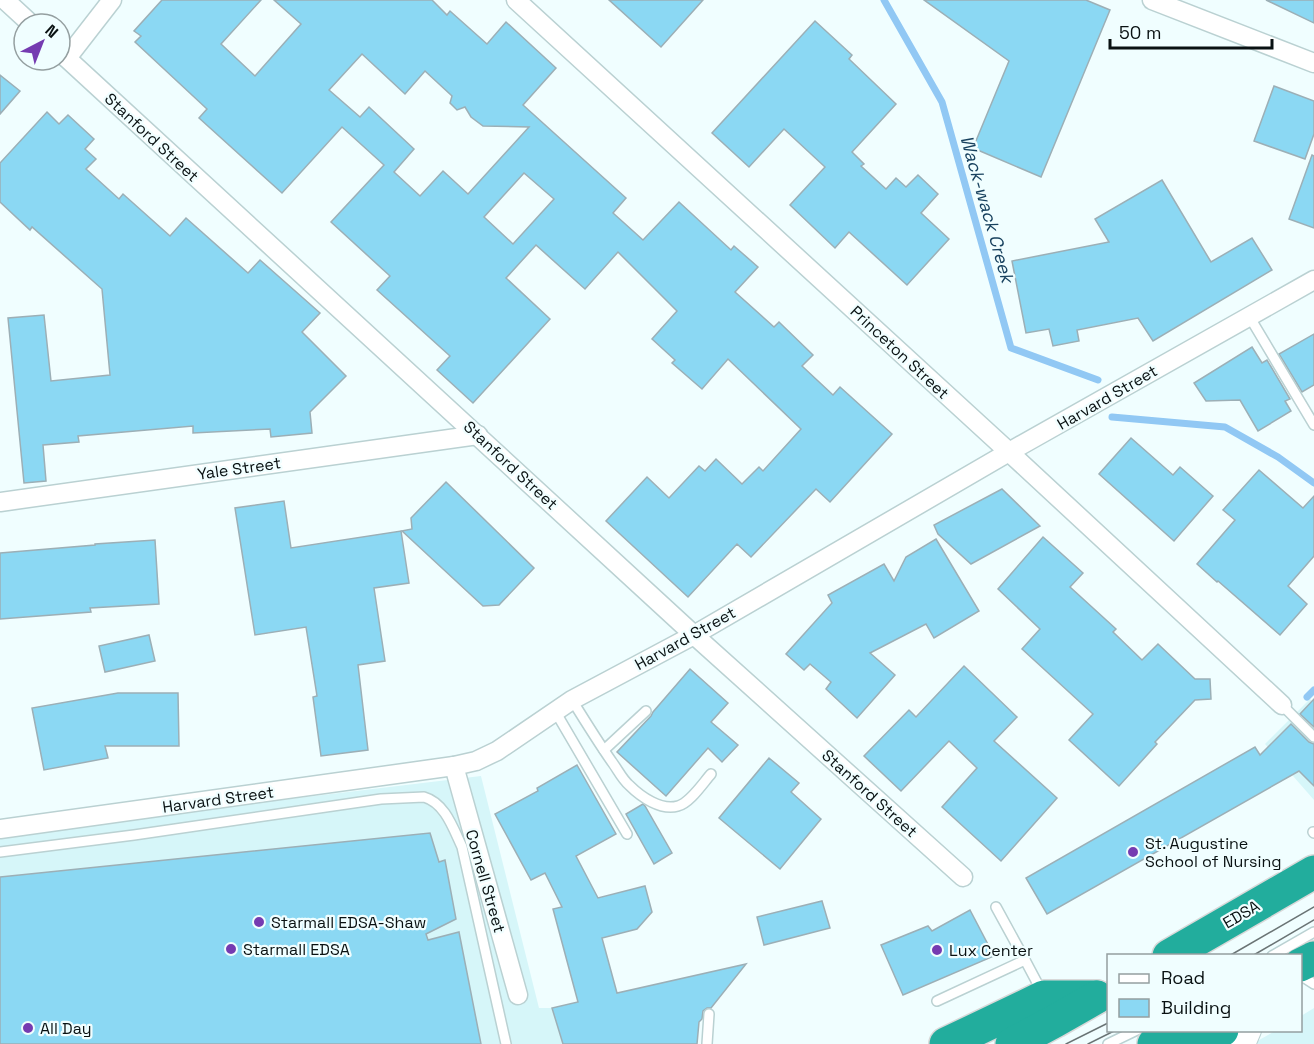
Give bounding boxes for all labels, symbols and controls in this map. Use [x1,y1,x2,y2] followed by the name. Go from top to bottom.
[12,12,72,72] north arrow
[1110,12,1272,50] scale bar
[41,20,63,43] text: N
[1119,21,1161,44] text: 50 m
[100,88,203,186] street label: Stanford Street
[955,133,1020,287] water label: Wack-wack Creek
[846,301,954,404] street label: Princeton Street
[1053,360,1161,435] street label: Harvard Street
[459,416,562,514] street label: Stanford Street
[196,452,282,485] street label: Yale Street
[631,602,739,675] street label: Harvard Street
[817,745,922,842] street label: Stanford Street
[161,781,275,818] street label: Harvard Street
[461,827,510,935] street label: Cornell Street
[1145,833,1281,872] place label: St. Augustine School of Nursing
[1126,845,1140,859] marker: St. Augustine School of Nursing
[1219,895,1264,933] street label: EDSA
[271,912,426,933] place label: Starmall EDSA-Shaw
[252,915,266,929] marker: Starmall EDSA-Shaw
[243,939,350,960] place label: Starmall EDSA
[949,940,1033,961] place label: Lux Center
[224,942,238,956] marker: Starmall EDSA
[930,943,944,957] marker: Lux Center
[1107,954,1302,1032] legend
[1161,966,1205,989] text: Road
[1161,996,1231,1019] text: Building
[40,1018,91,1039] place label: All Day
[21,1021,35,1035] marker: All Day

